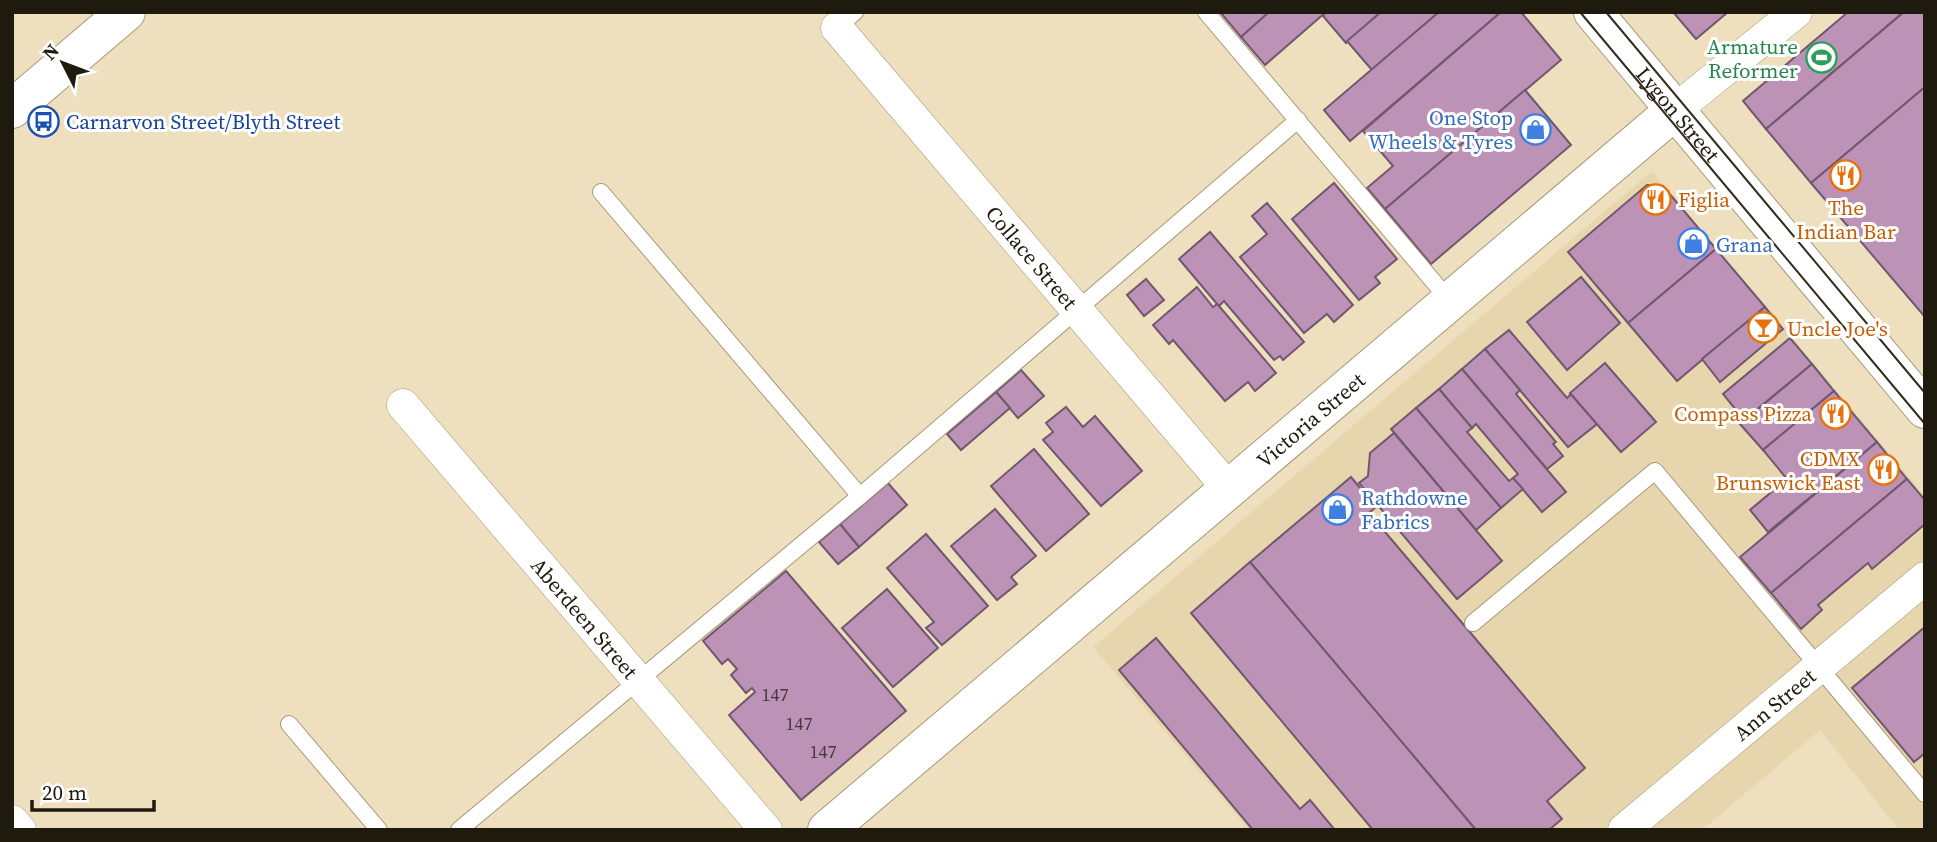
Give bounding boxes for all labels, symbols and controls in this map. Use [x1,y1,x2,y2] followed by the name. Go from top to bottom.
[28,28,98,98] north arrow
[1707,32,1798,85] place label: Armature Reformer
[36,38,65,65] text: N
[1804,41,1838,75] sports icon: Armature Reformer
[1630,60,1727,168] street label: Lygon Street
[1368,103,1513,156] place label: One Stop Wheels & Tyres
[26,104,60,138] bus stop icon: Carnarvon Street/Blyth Street
[66,107,340,136] place label: Carnarvon Street/Blyth Street
[1519,112,1553,146] shop icon: One Stop Wheels & Tyres
[1829,158,1863,192] restaurant icon: The Indian Bar
[1638,182,1672,216] restaurant icon: Figlia
[1678,185,1730,214] place label: Figlia
[1796,193,1896,246] place label: The Indian Bar
[980,199,1084,316] street label: Collace Street
[1676,227,1710,261] shop icon: Grana
[1716,230,1773,259] place label: Grana
[1747,311,1781,345] bar icon: Uncle Joe's
[1787,314,1888,343] place label: Uncle Joe's
[1250,365,1371,474] street label: Victoria Street
[1818,396,1852,430] restaurant icon: Compass Pizza
[1674,399,1812,428] place label: Compass Pizza
[1716,444,1860,497] place label: CDMX Brunswick East
[1866,453,1900,487] restaurant icon: CDMX Brunswick East
[1361,483,1468,536] place label: Rathdowne Fabrics
[1321,492,1355,526] shop icon: Rathdowne Fabrics
[525,551,645,685] street label: Aberdeen Street
[1727,661,1822,747] street label: Ann Street
[762,682,789,707] house number: 147
[786,711,813,736] house number: 147
[810,739,837,764] house number: 147
[32,768,154,812] scale bar
[42,778,87,807] text: 20 m

